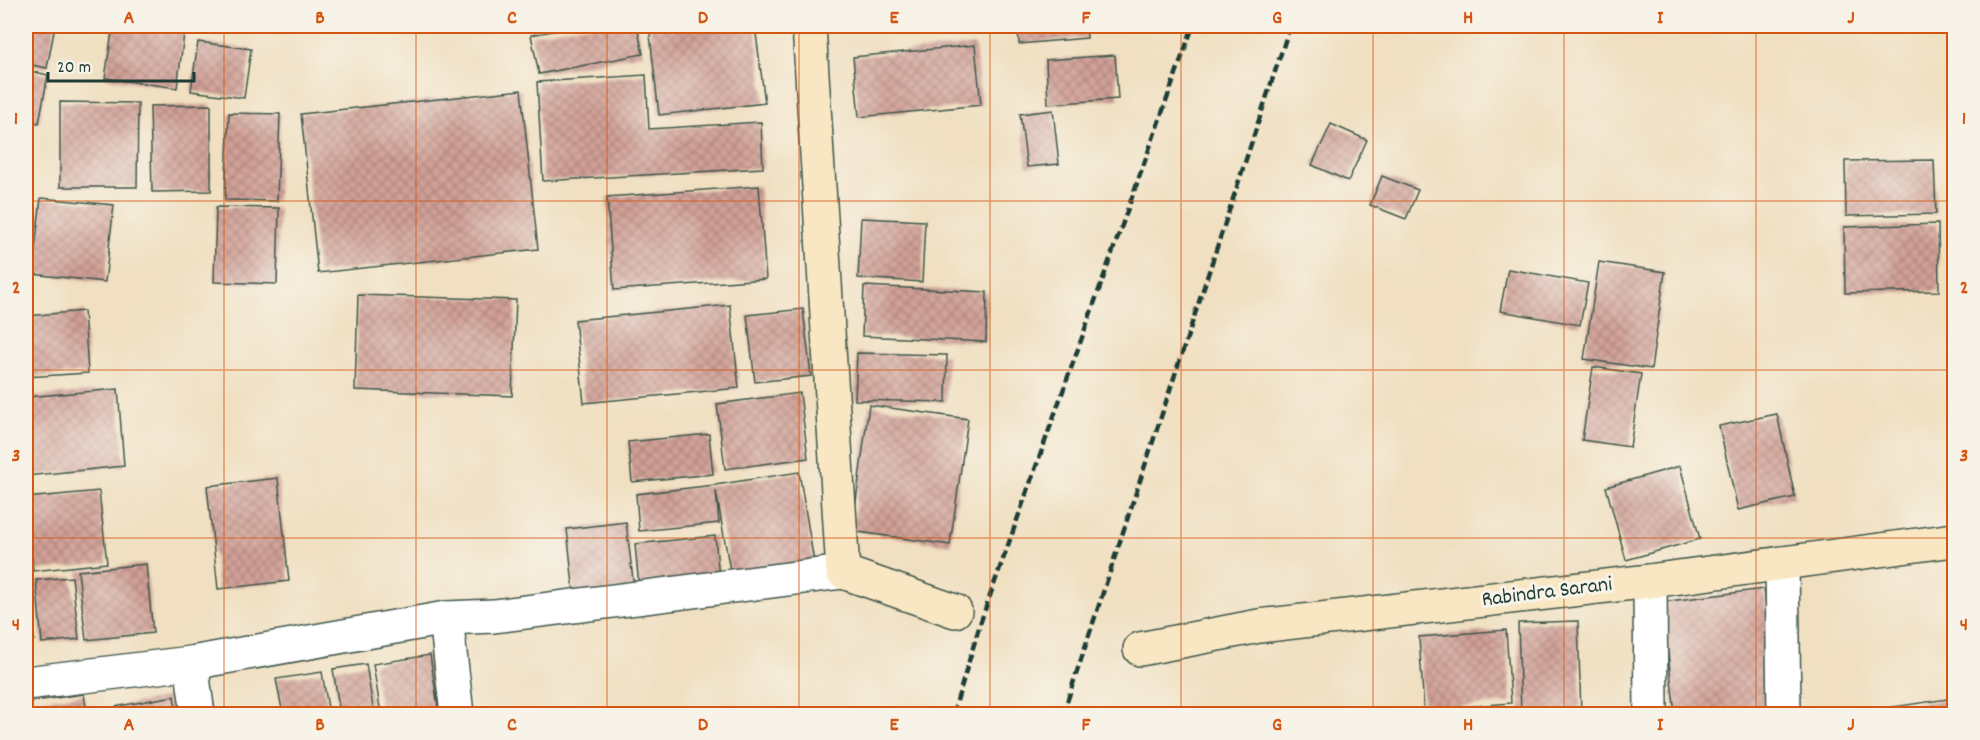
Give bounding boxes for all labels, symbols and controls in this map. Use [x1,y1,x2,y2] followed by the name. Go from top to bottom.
[124,5,135,33] text: A
[315,5,325,33] text: B
[507,5,517,33] text: C
[698,5,709,33] text: D
[889,5,899,33] text: E
[1082,5,1092,33] text: F
[1272,5,1282,33] text: G
[1463,5,1473,33] text: H
[1657,5,1664,33] text: I
[1847,5,1855,33] text: J
[48,45,194,83] scale bar
[57,56,91,81] text: 20 m
[14,106,18,134] text: 1
[1962,106,1966,134] text: 1
[12,275,20,303] text: 2
[1960,275,1968,303] text: 2
[12,443,20,471] text: 3
[1960,443,1968,471] text: 3
[1480,570,1614,616] street label: Rabindra Sarani
[12,612,20,640] text: 4
[1960,612,1968,640] text: 4
[124,712,135,740] text: A
[315,712,325,740] text: B
[507,712,517,740] text: C
[698,712,709,740] text: D
[889,712,899,740] text: E
[1082,712,1092,740] text: F
[1272,712,1282,740] text: G
[1463,712,1473,740] text: H
[1657,712,1664,740] text: I
[1847,712,1855,740] text: J

